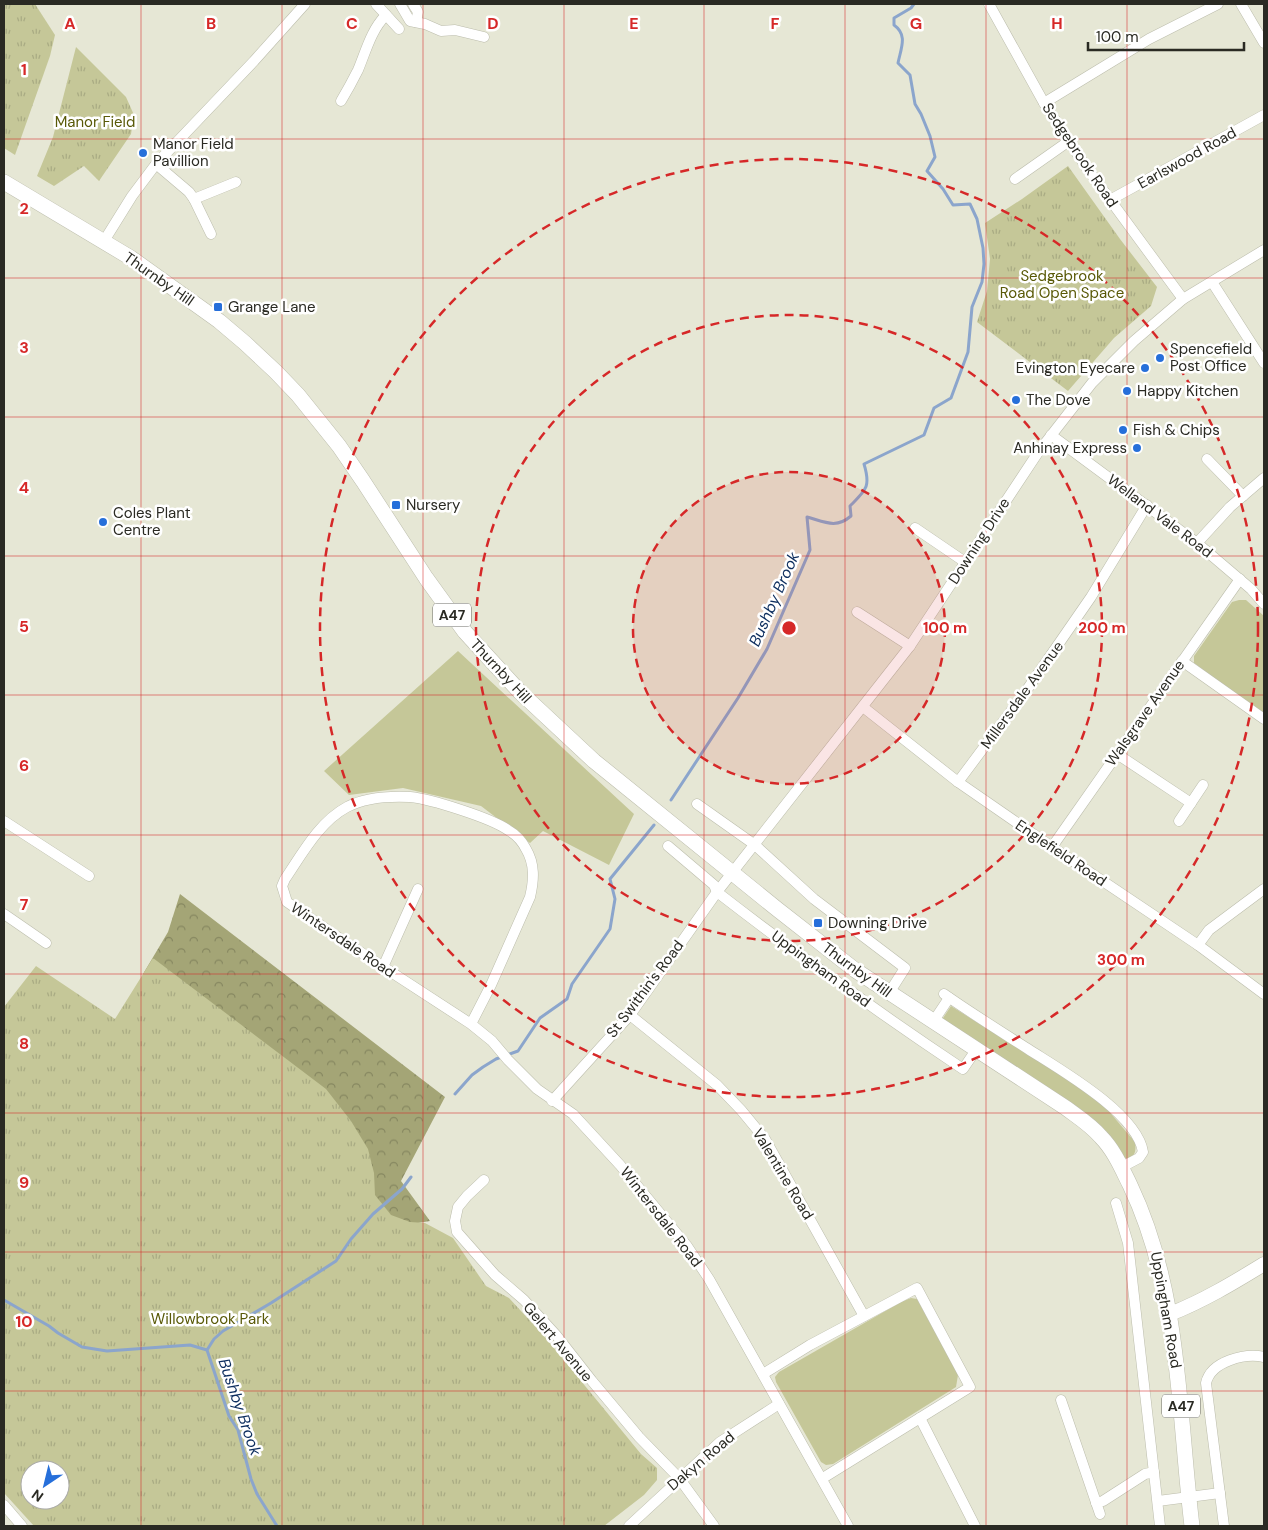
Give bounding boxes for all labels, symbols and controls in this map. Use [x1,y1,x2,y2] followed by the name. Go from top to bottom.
[64,13,76,34] text: A
[206,13,216,34] text: B
[346,13,358,34] text: C
[487,13,499,34] text: D
[629,13,639,34] text: E
[771,13,780,34] text: F
[910,13,922,34] text: G
[1051,13,1063,34] text: H
[1088,20,1244,52] scale bar
[1096,27,1139,47] text: 100 m
[21,59,27,80] text: 1
[1038,99,1122,211] street label: Sedgebrook Road
[55,112,135,132] park label: Manor Field
[1134,123,1240,193] street label: Earlswood Road
[153,134,234,171] place label: Manor Field Pavillion
[137,147,149,159] marker: Manor Field Pavillion
[19,198,29,219] text: 2
[120,247,198,311] street label: Thurnby Hill
[1000,266,1124,303] park label: Sedgebrook Road Open Space
[228,297,315,317] place label: Grange Lane
[212,301,224,313] marker: Grange Lane
[19,337,29,358] text: 3
[1170,339,1252,376] place label: Spencefield Post Office
[1154,352,1166,364] marker: Spencefield Post Office
[1016,358,1135,378] place label: Evington Eyecare
[1139,362,1151,374] marker: Evington Eyecare
[1137,381,1238,401] place label: Happy Kitchen
[1121,385,1133,397] marker: Happy Kitchen
[1026,390,1090,410] place label: The Dove
[1010,394,1022,406] marker: The Dove
[1133,420,1220,440] place label: Fish & Chips
[1117,424,1129,436] marker: Fish & Chips
[1013,438,1127,458] place label: Anhinay Express
[1131,442,1143,454] marker: Anhinay Express
[1103,470,1217,562] street label: Welland Vale Road
[19,477,29,498] text: 4
[944,494,1014,588] street label: Downing Drive
[406,495,461,515] place label: Nursery
[390,499,402,511] marker: Nursery
[113,503,191,540] place label: Coles Plant Centre
[97,516,109,528] marker: Coles Plant Centre
[744,548,805,650] water label: Bushby Brook
[433,604,471,626] road number: A47
[19,616,29,637] text: 5
[923,618,967,638] text: 100 m
[1078,618,1126,638] text: 200 m
[780,619,798,637] centre of rings
[466,634,536,708] street label: Thurnby Hill
[976,637,1068,753] street label: Millersdale Avenue
[1101,656,1189,770] street label: Walsgrave Avenue
[19,755,29,776] text: 6
[1011,815,1111,891] street label: Englefield Road
[20,894,29,915] text: 7
[287,898,399,982] street label: Wintersdale Road
[828,913,927,933] place label: Downing Drive
[812,917,824,929] marker: Downing Drive
[767,926,875,1012] street label: Uppingham Road
[602,936,688,1042] street label: St Swithin's Road
[818,938,896,1002] street label: Thurnby Hill
[1097,950,1145,970] text: 300 m
[19,1033,29,1054] text: 8
[748,1125,818,1223] street label: Valentine Road
[615,1163,707,1271] street label: Wintersdale Road
[19,1172,29,1193] text: 9
[1146,1250,1186,1370] street label: Uppingham Road
[519,1298,597,1386] street label: Gelert Avenue
[151,1309,270,1329] park label: Willowbrook Park
[15,1311,33,1332] text: 10
[214,1356,267,1459] water label: Bushby Brook
[1162,1394,1200,1418] road number: A47
[663,1427,739,1495] street label: Dakyn Road
[20,1460,70,1510] north arrow
[28,1485,47,1506] text: N

